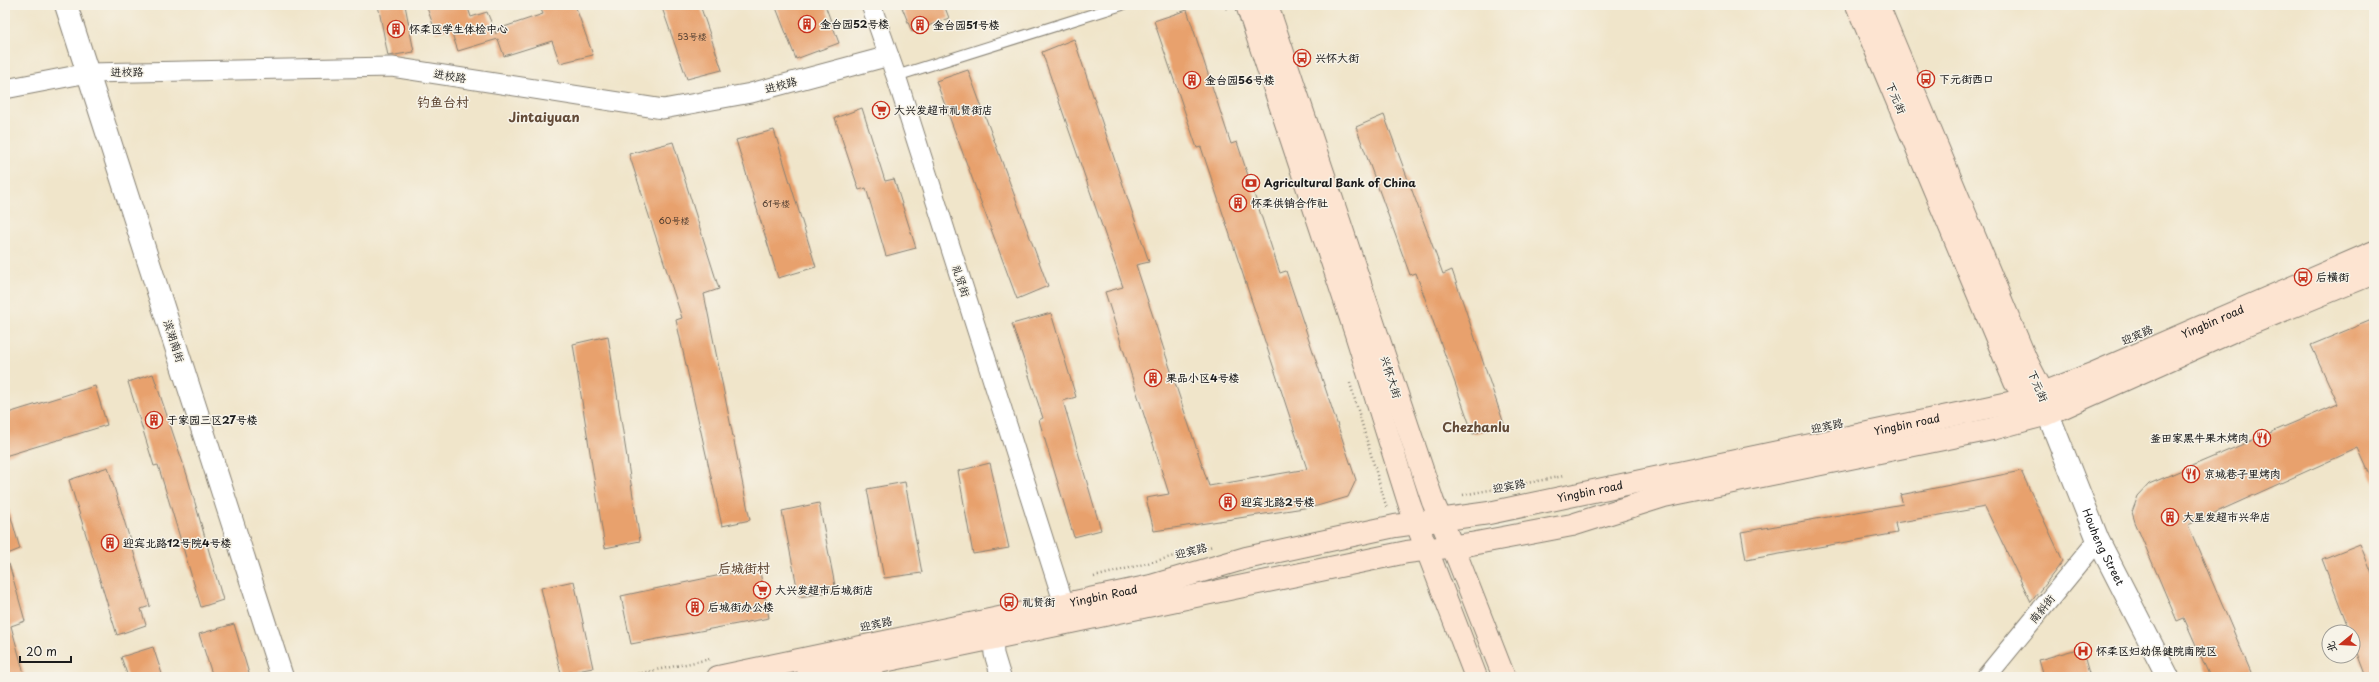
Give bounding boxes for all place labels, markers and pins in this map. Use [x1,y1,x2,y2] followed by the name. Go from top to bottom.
[797,14,817,34] building icon: 金台园52号楼
[820,15,889,32] place label: 金台园52号楼
[910,15,930,35] building icon: 金台园51号楼
[933,16,1000,33] place label: 金台园51号楼
[386,19,406,39] building icon: 怀柔区学生体检中心
[409,20,508,37] place label: 怀柔区学生体检中心
[1292,48,1312,68] bus stop icon: 兴怀大街
[1315,49,1360,66] place label: 兴怀大街
[1916,69,1936,89] bus stop icon: 下元街西口
[1182,70,1202,90] building icon: 金台园56号楼
[1939,70,1994,87] place label: 下元街西口
[1205,71,1275,88] place label: 金台园56号楼
[871,100,891,120] supermarket icon: 大兴发超市礼贤街店
[894,101,993,118] place label: 大兴发超市礼贤街店
[1241,173,1261,193] bank icon: Agricultural Bank of China
[1264,174,1416,191] place label: Agricultural Bank of China
[1228,193,1248,213] building icon: 怀柔供销合作社
[1251,194,1328,211] place label: 怀柔供销合作社
[2293,267,2313,287] bus stop icon: 后横街
[2316,268,2350,285] place label: 后横街
[1143,368,1163,388] building icon: 果品小区4号楼
[1166,369,1240,386] place label: 果品小区4号楼
[144,410,164,430] building icon: 于家园三区27号楼
[167,411,258,428] place label: 于家园三区27号楼
[2252,428,2272,448] restaurant icon: 釜田家黑牛果木烤肉
[2150,429,2249,446] place label: 釜田家黑牛果木烤肉
[2181,464,2201,484] restaurant icon: 京城巷子里烤肉
[2204,465,2281,482] place label: 京城巷子里烤肉
[1218,492,1238,512] building icon: 迎宾北路2号楼
[1241,493,1315,510] place label: 迎宾北路2号楼
[2160,507,2180,527] building icon: 大星发超市兴华店
[2183,508,2271,525] place label: 大星发超市兴华店
[100,533,120,553] building icon: 迎宾北路12号院4号楼
[123,534,231,551] place label: 迎宾北路12号院4号楼
[752,580,772,600] supermarket icon: 大兴发超市后城街店
[775,581,874,598] place label: 大兴发超市后城街店
[999,592,1019,612] bus stop icon: 礼贤街
[1022,593,1056,610] place label: 礼贤街
[685,597,705,617] building icon: 后城街办公楼
[708,598,774,615] place label: 后城街办公楼
[2073,641,2093,661] hospital icon: 怀柔区妇幼保健院南院区
[2096,642,2217,659] place label: 怀柔区妇幼保健院南院区

